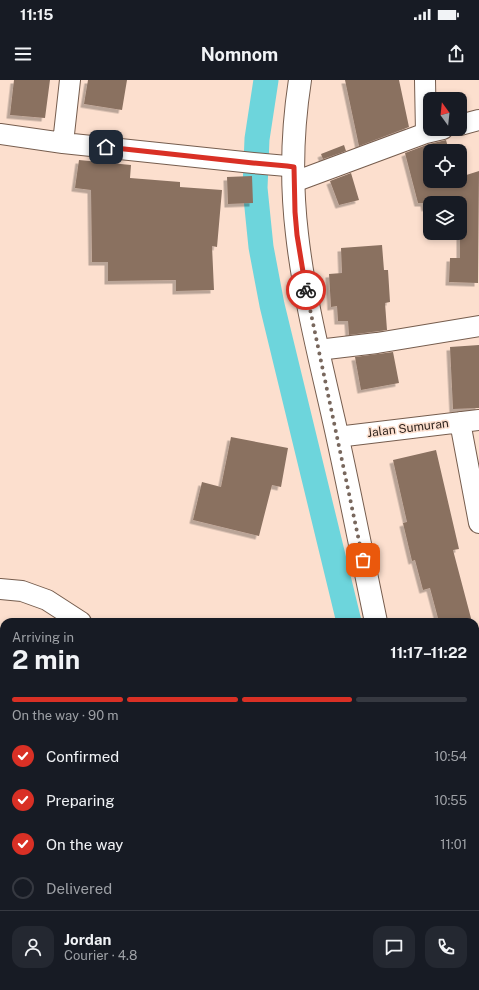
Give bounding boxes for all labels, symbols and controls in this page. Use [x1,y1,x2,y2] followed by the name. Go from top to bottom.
[20,6,53,23] text: 11:15
[12,43,34,65] icon: menu
[445,43,467,65] icon: share
[201,44,278,65] text: Nomnom
[423,92,467,136] north arrow
[423,92,467,240] map controls
[89,130,123,164] pin
[95,136,117,158] icon: home
[423,144,467,188] button: locate
[423,196,467,240] button: layers
[286,270,326,310] courier
[295,279,317,301] icon: bike
[366,416,450,440] street label: Jalan Sumuran
[346,543,380,577] pin
[352,549,374,571] icon: bag
[12,630,74,645] text: Arriving in
[12,644,80,675] text: 2 min
[390,644,467,661] text: 11:17–11:22
[12,708,119,723] text: On the way · 90 m
[12,745,34,767] icon: check
[46,748,119,765] text: Confirmed
[434,749,467,764] text: 10:54
[12,789,34,811] icon: check
[46,792,115,809] text: Preparing
[434,793,467,808] text: 10:55
[12,833,34,855] icon: check
[46,836,123,853] text: On the way
[440,837,467,852] text: 11:01
[46,880,112,897] text: Delivered
[12,926,54,968] button: person
[373,926,415,968] button: chat
[425,926,467,968] button: phone
[64,931,111,948] text: Jordan
[64,948,137,963] text: Courier · 4.8

